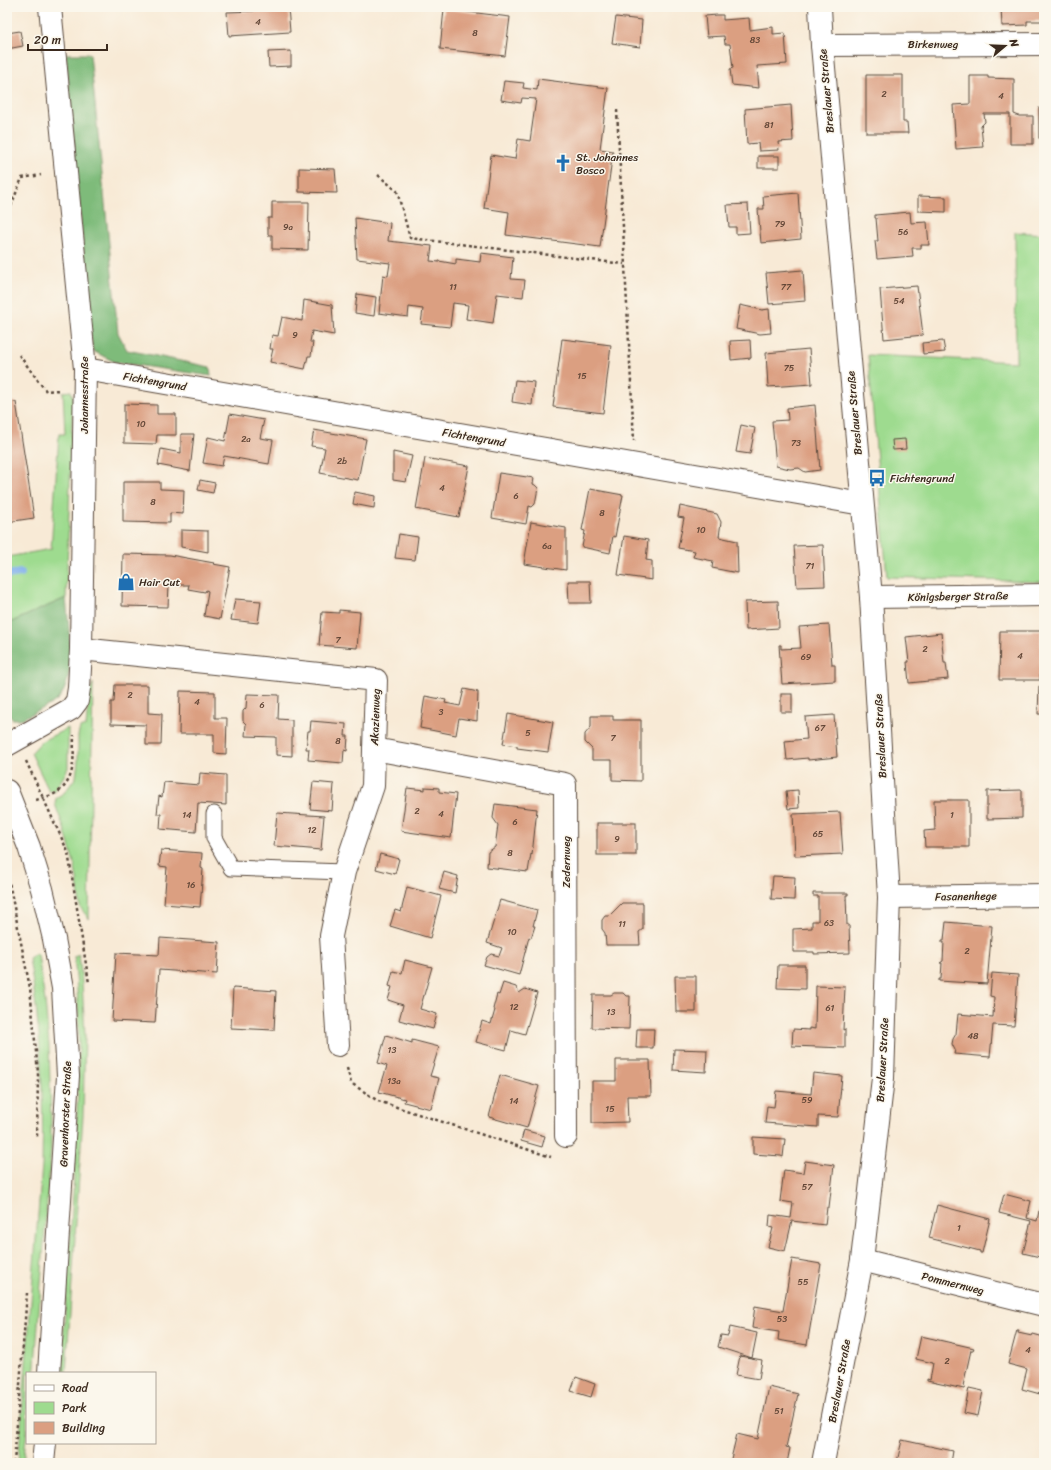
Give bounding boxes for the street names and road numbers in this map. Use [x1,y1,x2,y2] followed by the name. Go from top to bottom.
[908,35,959,54] street label: Birkenweg
[813,47,840,134] street label: Breslauer Straße
[75,356,94,435] street label: Johannesstraße
[122,367,189,397] street label: Fichtengrund
[841,369,868,456] street label: Breslauer Straße
[441,423,508,453] street label: Fichtengrund
[907,586,1009,607] street label: Königsberger Straße
[365,688,386,747] street label: Akazienweg
[869,693,892,779] street label: Breslauer Straße
[557,836,576,888] street label: Zedernweg
[935,886,997,907] street label: Fasanenhege
[871,1017,894,1103] street label: Breslauer Straße
[54,1060,77,1167] street label: Gravenhorster Straße
[920,1267,987,1301] street label: Pommernweg
[823,1337,856,1424] street label: Breslauer Straße

